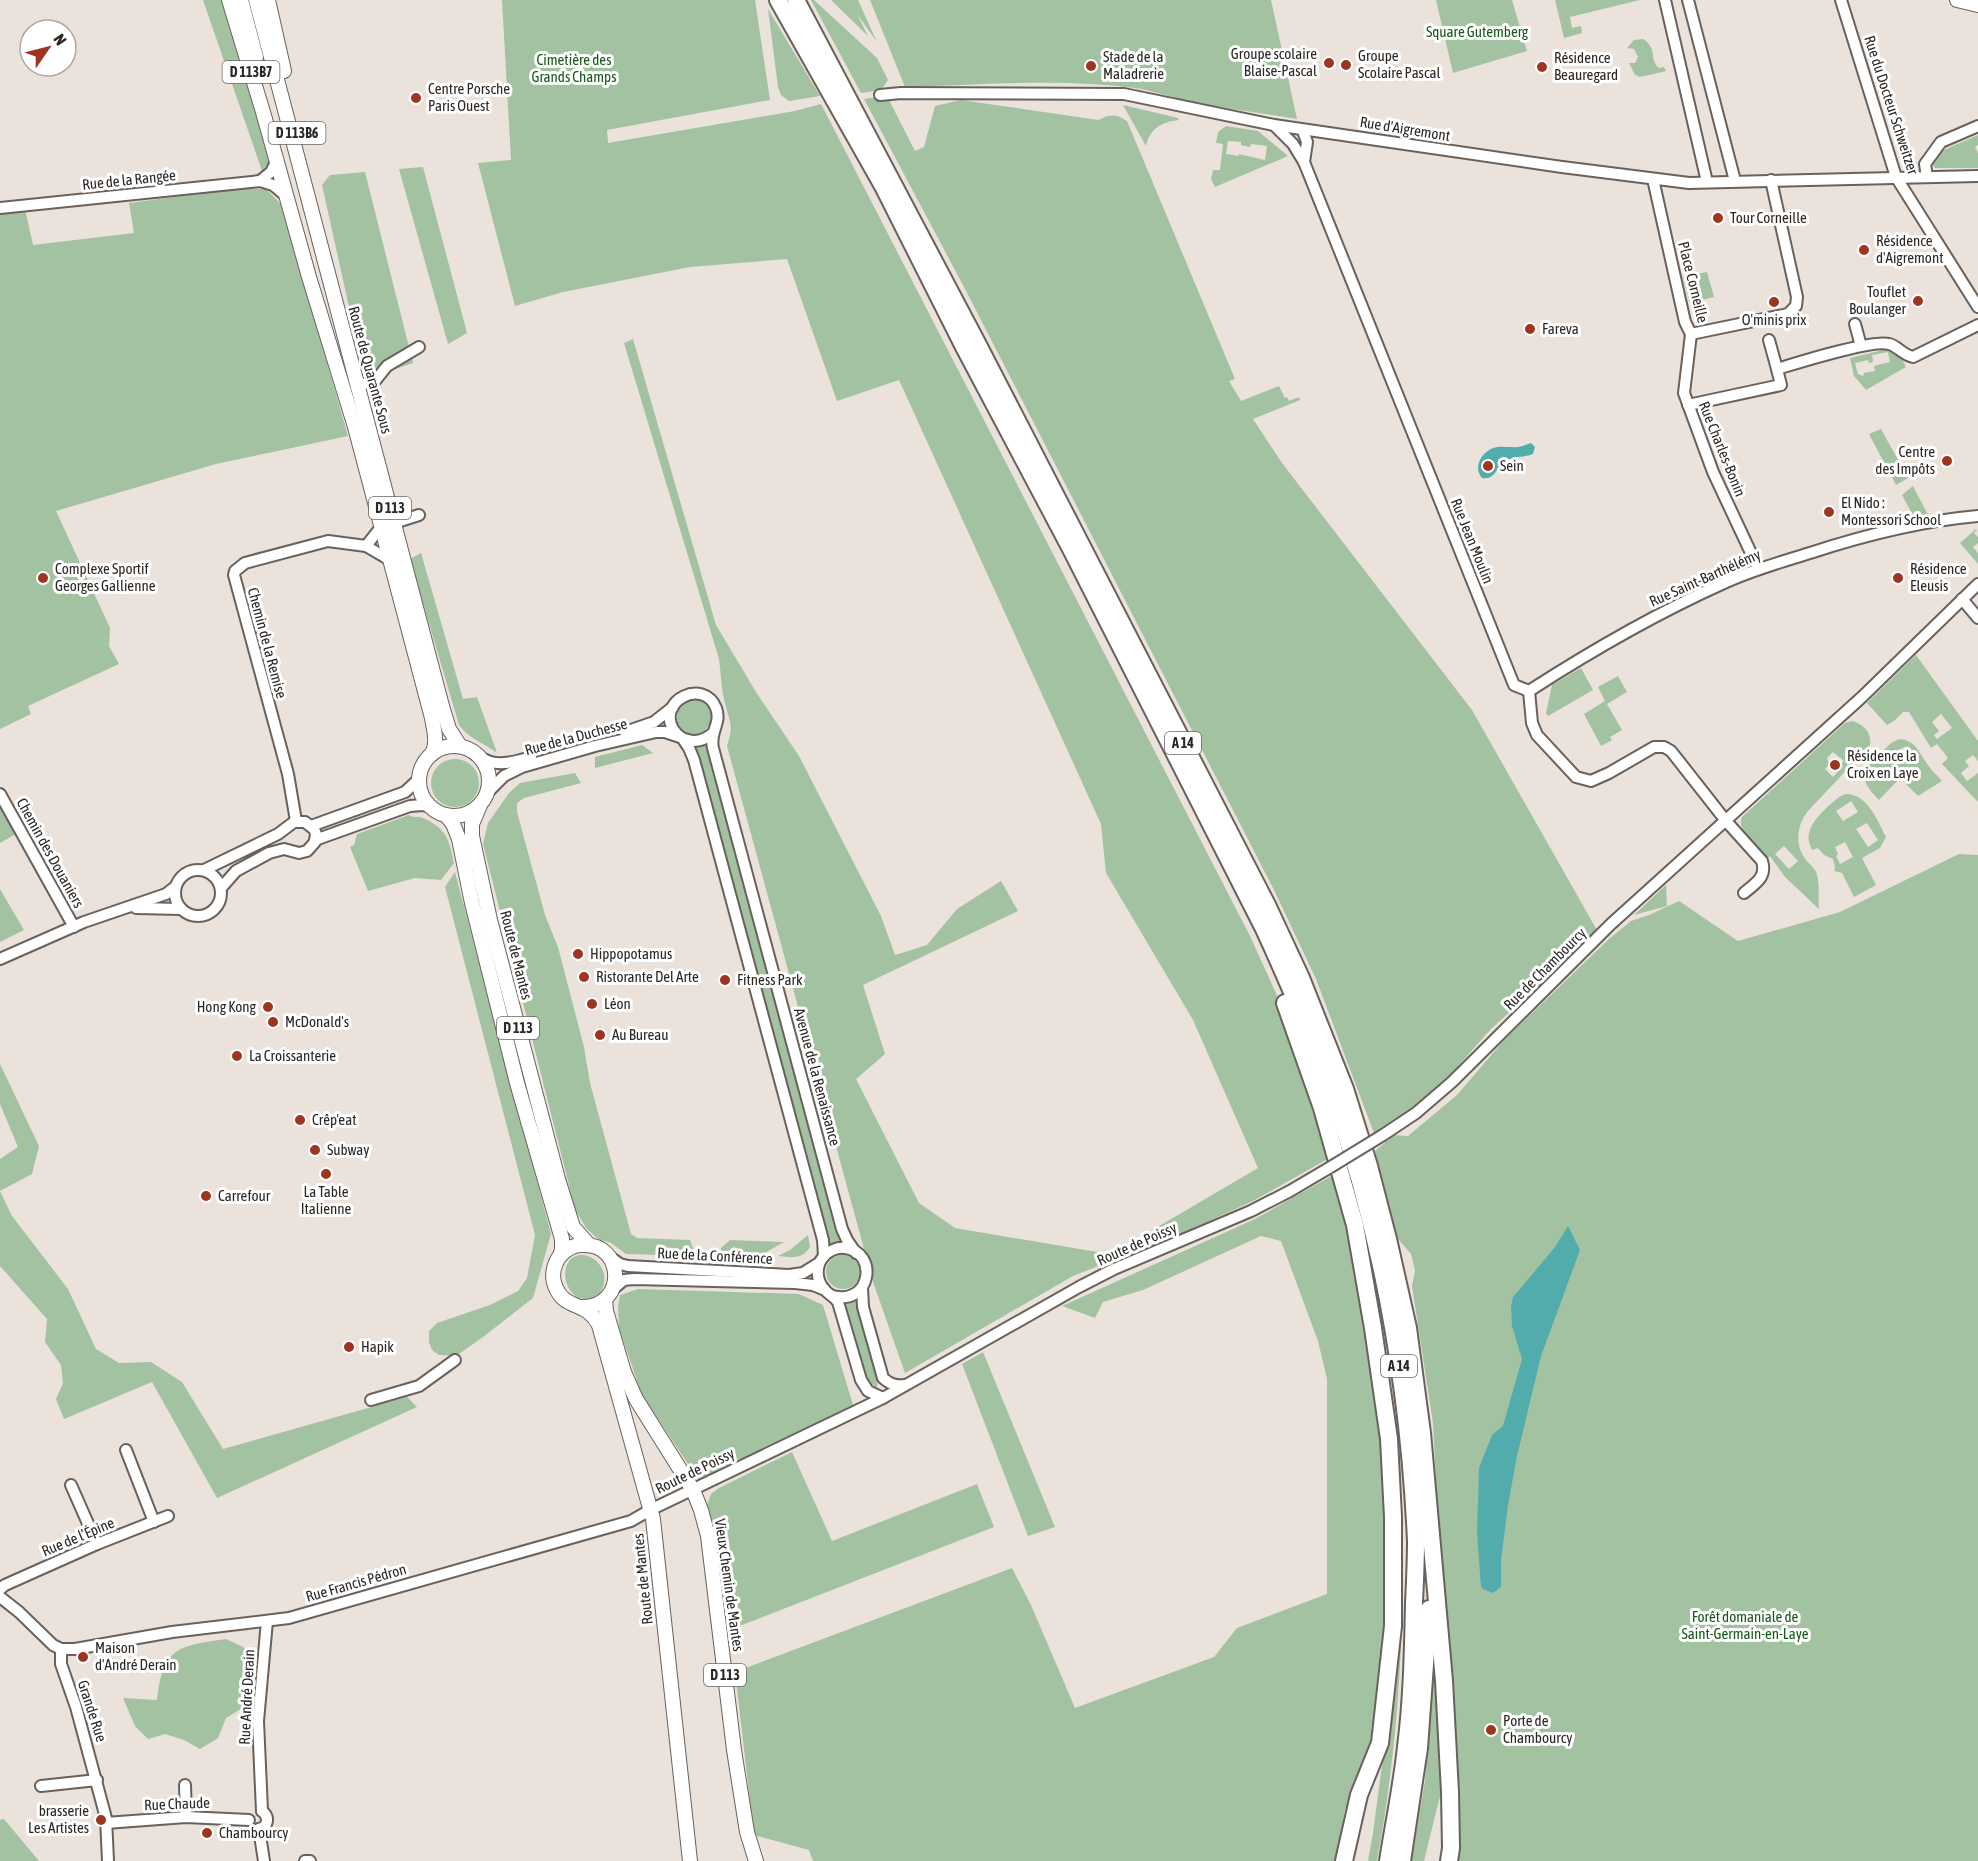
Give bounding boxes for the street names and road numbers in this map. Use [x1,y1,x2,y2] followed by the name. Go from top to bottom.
[1861,33,1922,177] street label: Rue du Docteur Schweitzer
[222,61,280,83] road number: D 113B7
[1359,113,1451,144] street label: Rue d'Aigremont
[268,122,326,144] road number: D 113B6
[81,166,177,193] street label: Rue de la Rangée
[1675,240,1712,324] street label: Place Corneille
[345,304,396,435] street label: Route de Quarante Sous
[1696,399,1749,499] street label: Rue Charles-Bonin
[1448,496,1497,586] street label: Rue Jean Moulin
[369,497,411,519] road number: D 113
[1646,545,1763,610] street label: Rue Saint-Barthélémy
[245,586,291,700] street label: Chemin de la Remise
[523,715,629,758] street label: Rue de la Duchesse
[1165,732,1201,754] road number: A 14
[13,795,88,911] street label: Chemin des Douaniers
[497,908,536,1001] street label: Route de Mantes
[1500,924,1589,1013] street label: Rue de Chambourcy
[791,1006,844,1148] street label: Avenue de la Renaissance
[497,1017,539,1039] road number: D 113
[1094,1218,1179,1269] street label: Route de Poissy
[657,1244,773,1267] street label: Rue de la Conférence
[1381,1355,1417,1377] road number: A 14
[653,1444,737,1497] street label: Route de Poissy
[39,1514,117,1559] street label: Rue de l’Épine
[712,1517,747,1652] street label: Vieux Chemin de Mantes
[629,1533,656,1625] street label: Route de Mantes
[304,1560,408,1605] street label: Rue Francis Pédron
[236,1649,257,1745] street label: Rue André Derain
[704,1664,746,1686] road number: D 113
[75,1678,110,1744] street label: Grande Rue
[144,1794,210,1813] street label: Rue Chaude

